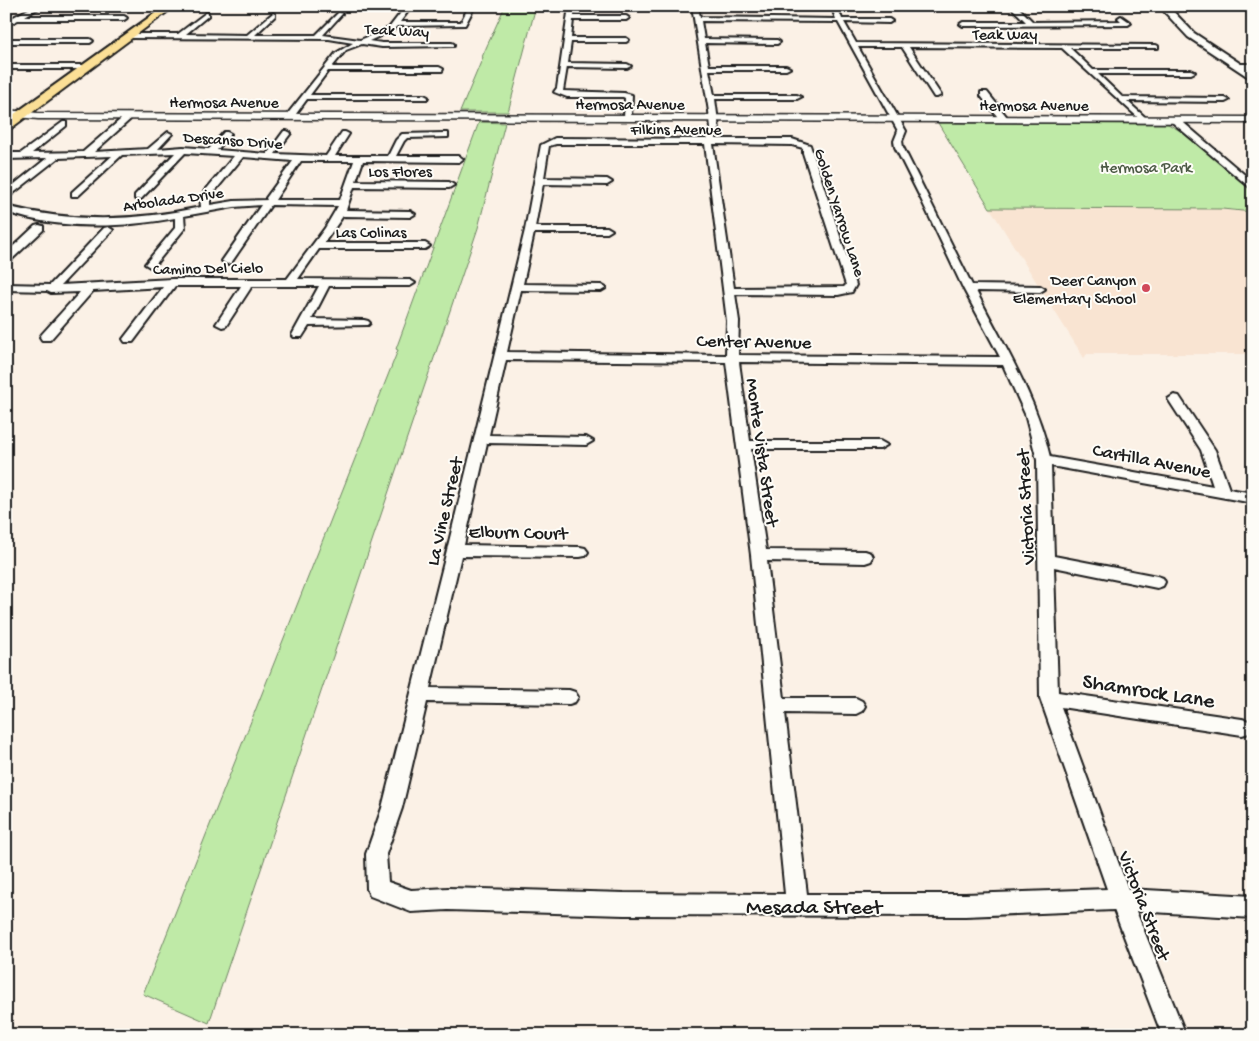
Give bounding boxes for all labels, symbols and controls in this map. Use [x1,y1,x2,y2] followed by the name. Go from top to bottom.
[363,21,430,44] street label: Teak Way
[972,27,1037,46] street label: Teak Way
[169,95,279,114] street label: Hermosa Avenue
[575,97,685,116] street label: Hermosa Avenue
[979,98,1089,117] street label: Hermosa Avenue
[629,122,722,141] street label: Filkins Avenue
[182,129,284,155] street label: Descanso Drive
[808,147,868,280] street label: Golden Yarrow Lane
[1100,160,1194,179] park label: Hermosa Park
[368,164,433,183] street label: Los Flores
[122,185,226,218] street label: Arbolada Drive
[336,225,407,244] street label: Las Colinas
[153,260,263,281] street label: Camino Del Cielo
[1013,273,1136,310] place label: Deer Canyon Elementary School
[1140,282,1152,294] marker: Deer Canyon Elementary School
[696,331,812,356] street label: Center Avenue
[739,377,783,530] street label: Monte Vista Street
[1090,440,1213,485] street label: Cartilla Avenue
[1013,446,1042,566] street label: Victoria Street
[423,453,471,568] street label: La Vine Street
[468,522,570,547] street label: Elburn Court
[1080,670,1217,716] street label: Shamrock Lane
[1111,847,1175,966] street label: Victoria Street
[746,896,884,922] street label: Mesada Street

